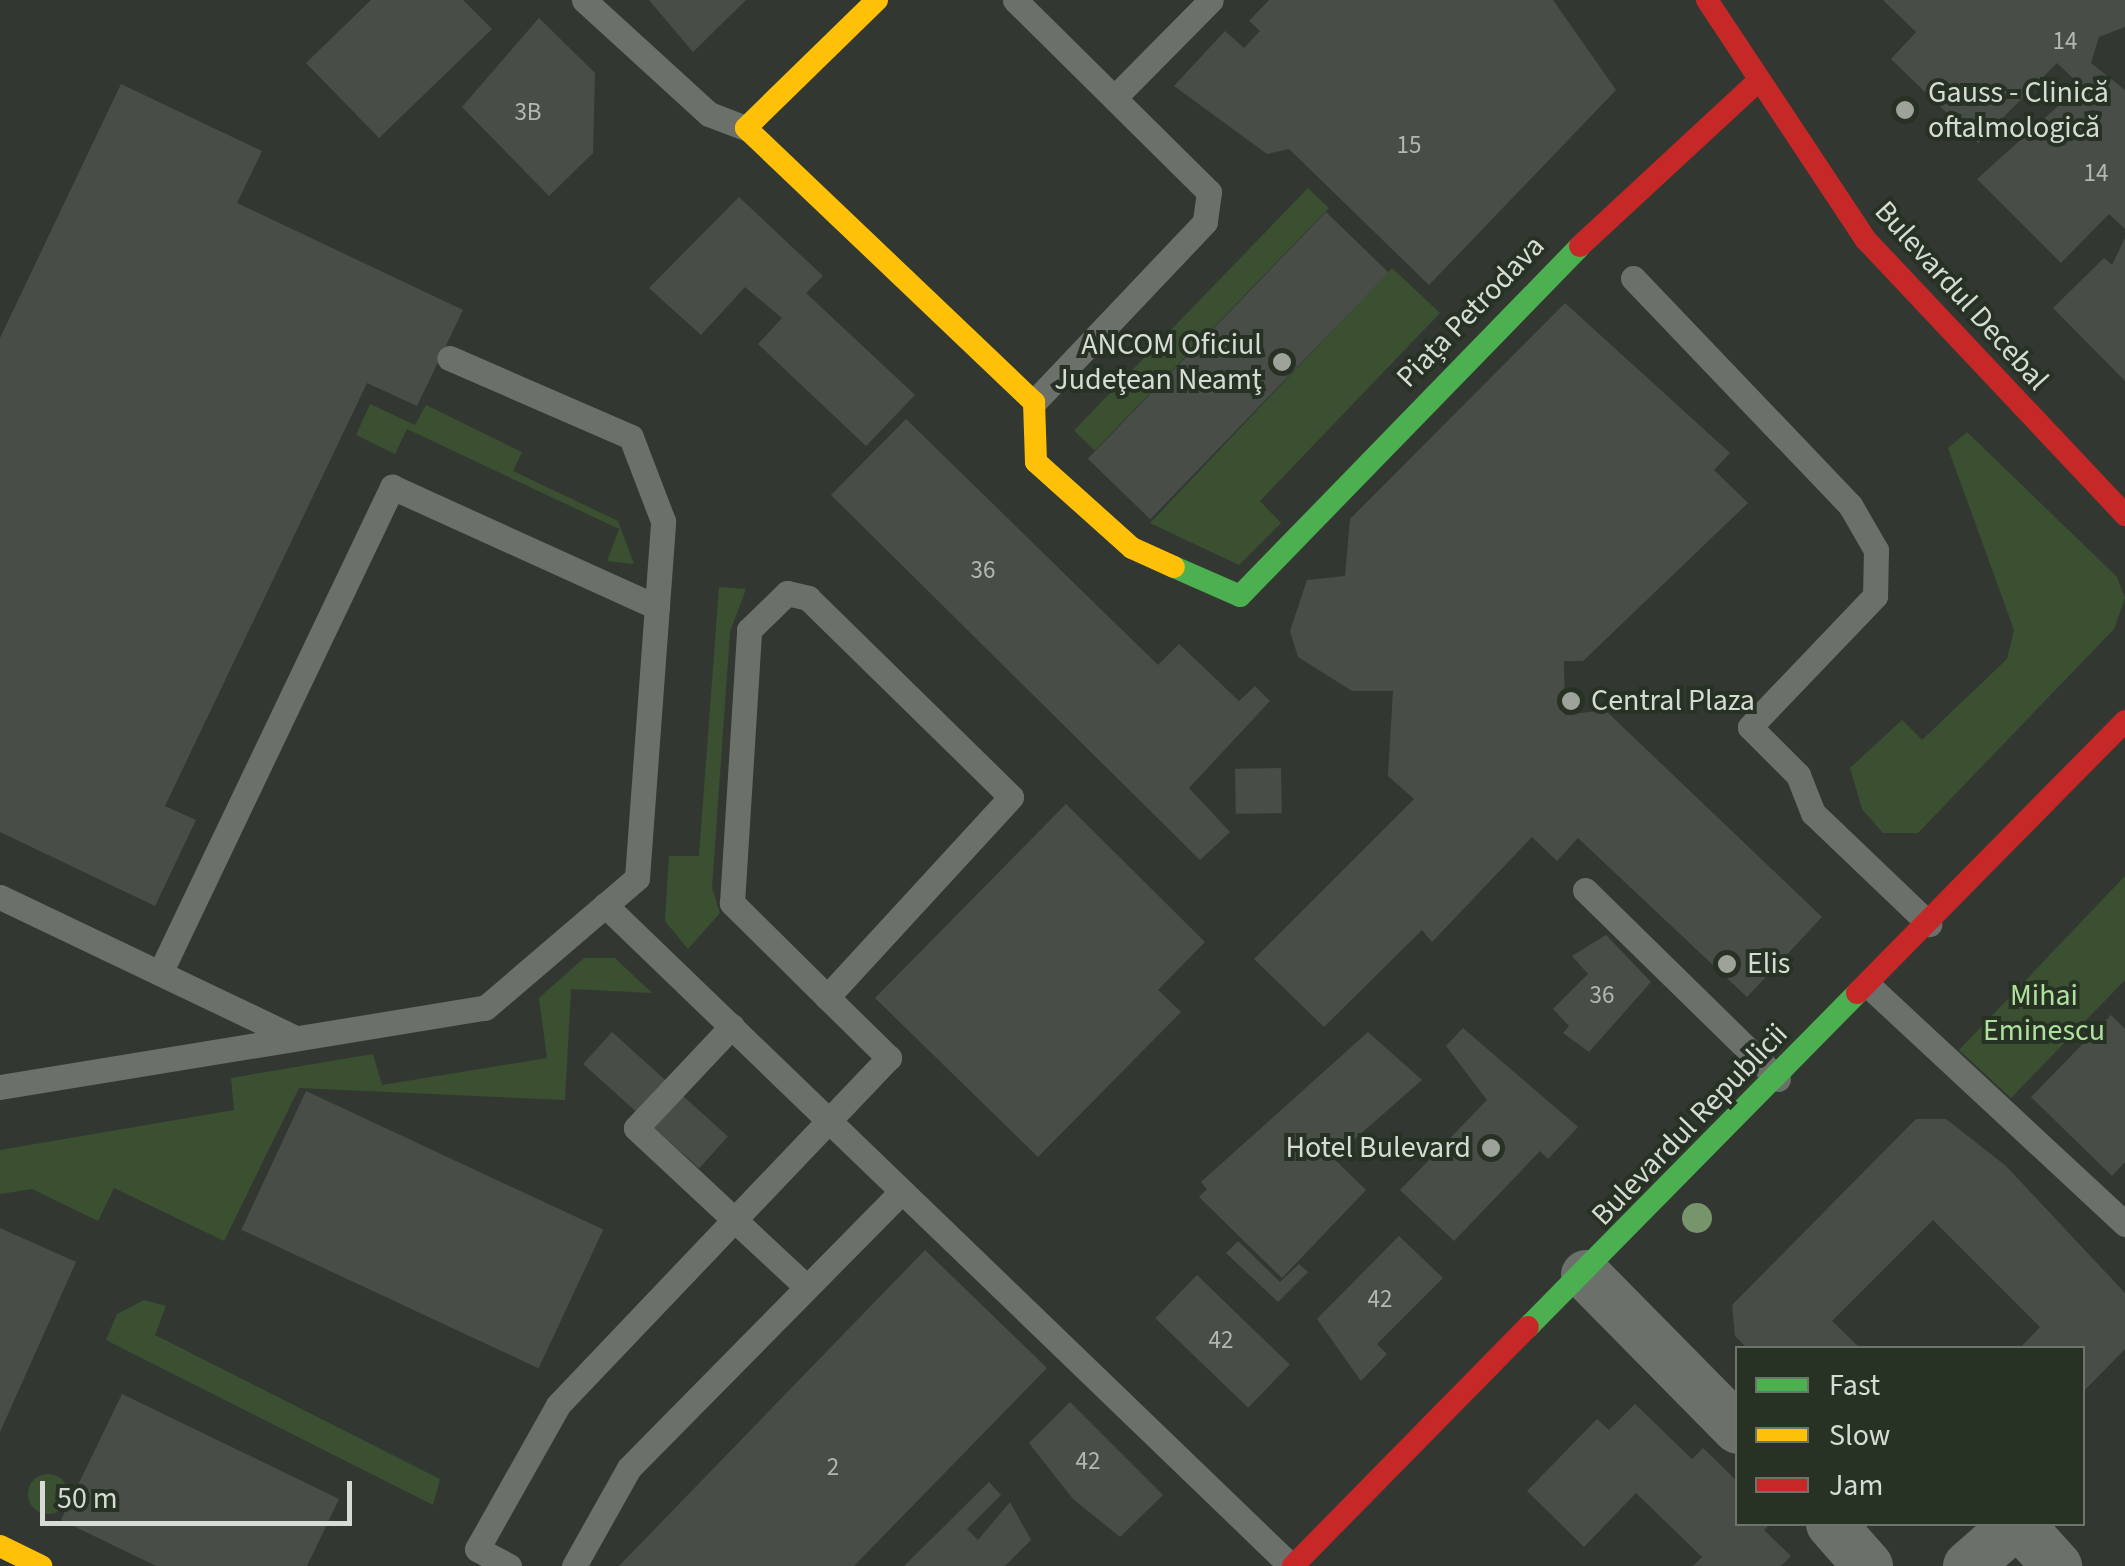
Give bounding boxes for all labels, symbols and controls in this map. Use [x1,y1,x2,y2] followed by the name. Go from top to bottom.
[2053,26,2077,56] house number: 14
[1928,75,2109,146] place label: Gauss - Clinică oftalmologică
[514,97,542,127] house number: 3B
[1892,97,1918,123] marker: Gauss - Clinică oftalmologică
[1397,130,1421,160] house number: 15
[2084,158,2108,188] house number: 14
[1867,194,2055,398] street label: Bulevardul Decebal
[1390,229,1552,395] street label: Piața Petrodava
[1054,327,1262,398] place label: ANCOM Oficiul Judeţean Neamţ
[1271,351,1293,373] marker: ANCOM Oficiul Judeţean Neamţ
[971,555,995,585] house number: 36
[1591,683,1755,719] place label: Central Plaza
[1560,690,1582,712] marker: Central Plaza
[1747,946,1790,982] place label: Elis
[1716,953,1738,975] marker: Elis
[1983,978,2105,1048] park label: Mihai Eminescu
[1590,980,1614,1010] house number: 36
[1584,1017,1796,1233] street label: Bulevardul Republicii
[1286,1130,1471,1166] place label: Hotel Bulevard
[1480,1137,1502,1159] marker: Hotel Bulevard
[1368,1284,1392,1314] house number: 42
[1209,1325,1233,1355] house number: 42
[1735,1346,2085,1526] legend
[1829,1364,1880,1407] text: Fast
[1829,1414,1890,1457] text: Slow
[1076,1446,1100,1476] house number: 42
[827,1452,839,1482] house number: 2
[45,1461,358,1523] scale bar
[1829,1464,1883,1507] text: Jam
[57,1477,118,1520] text: 50 m

